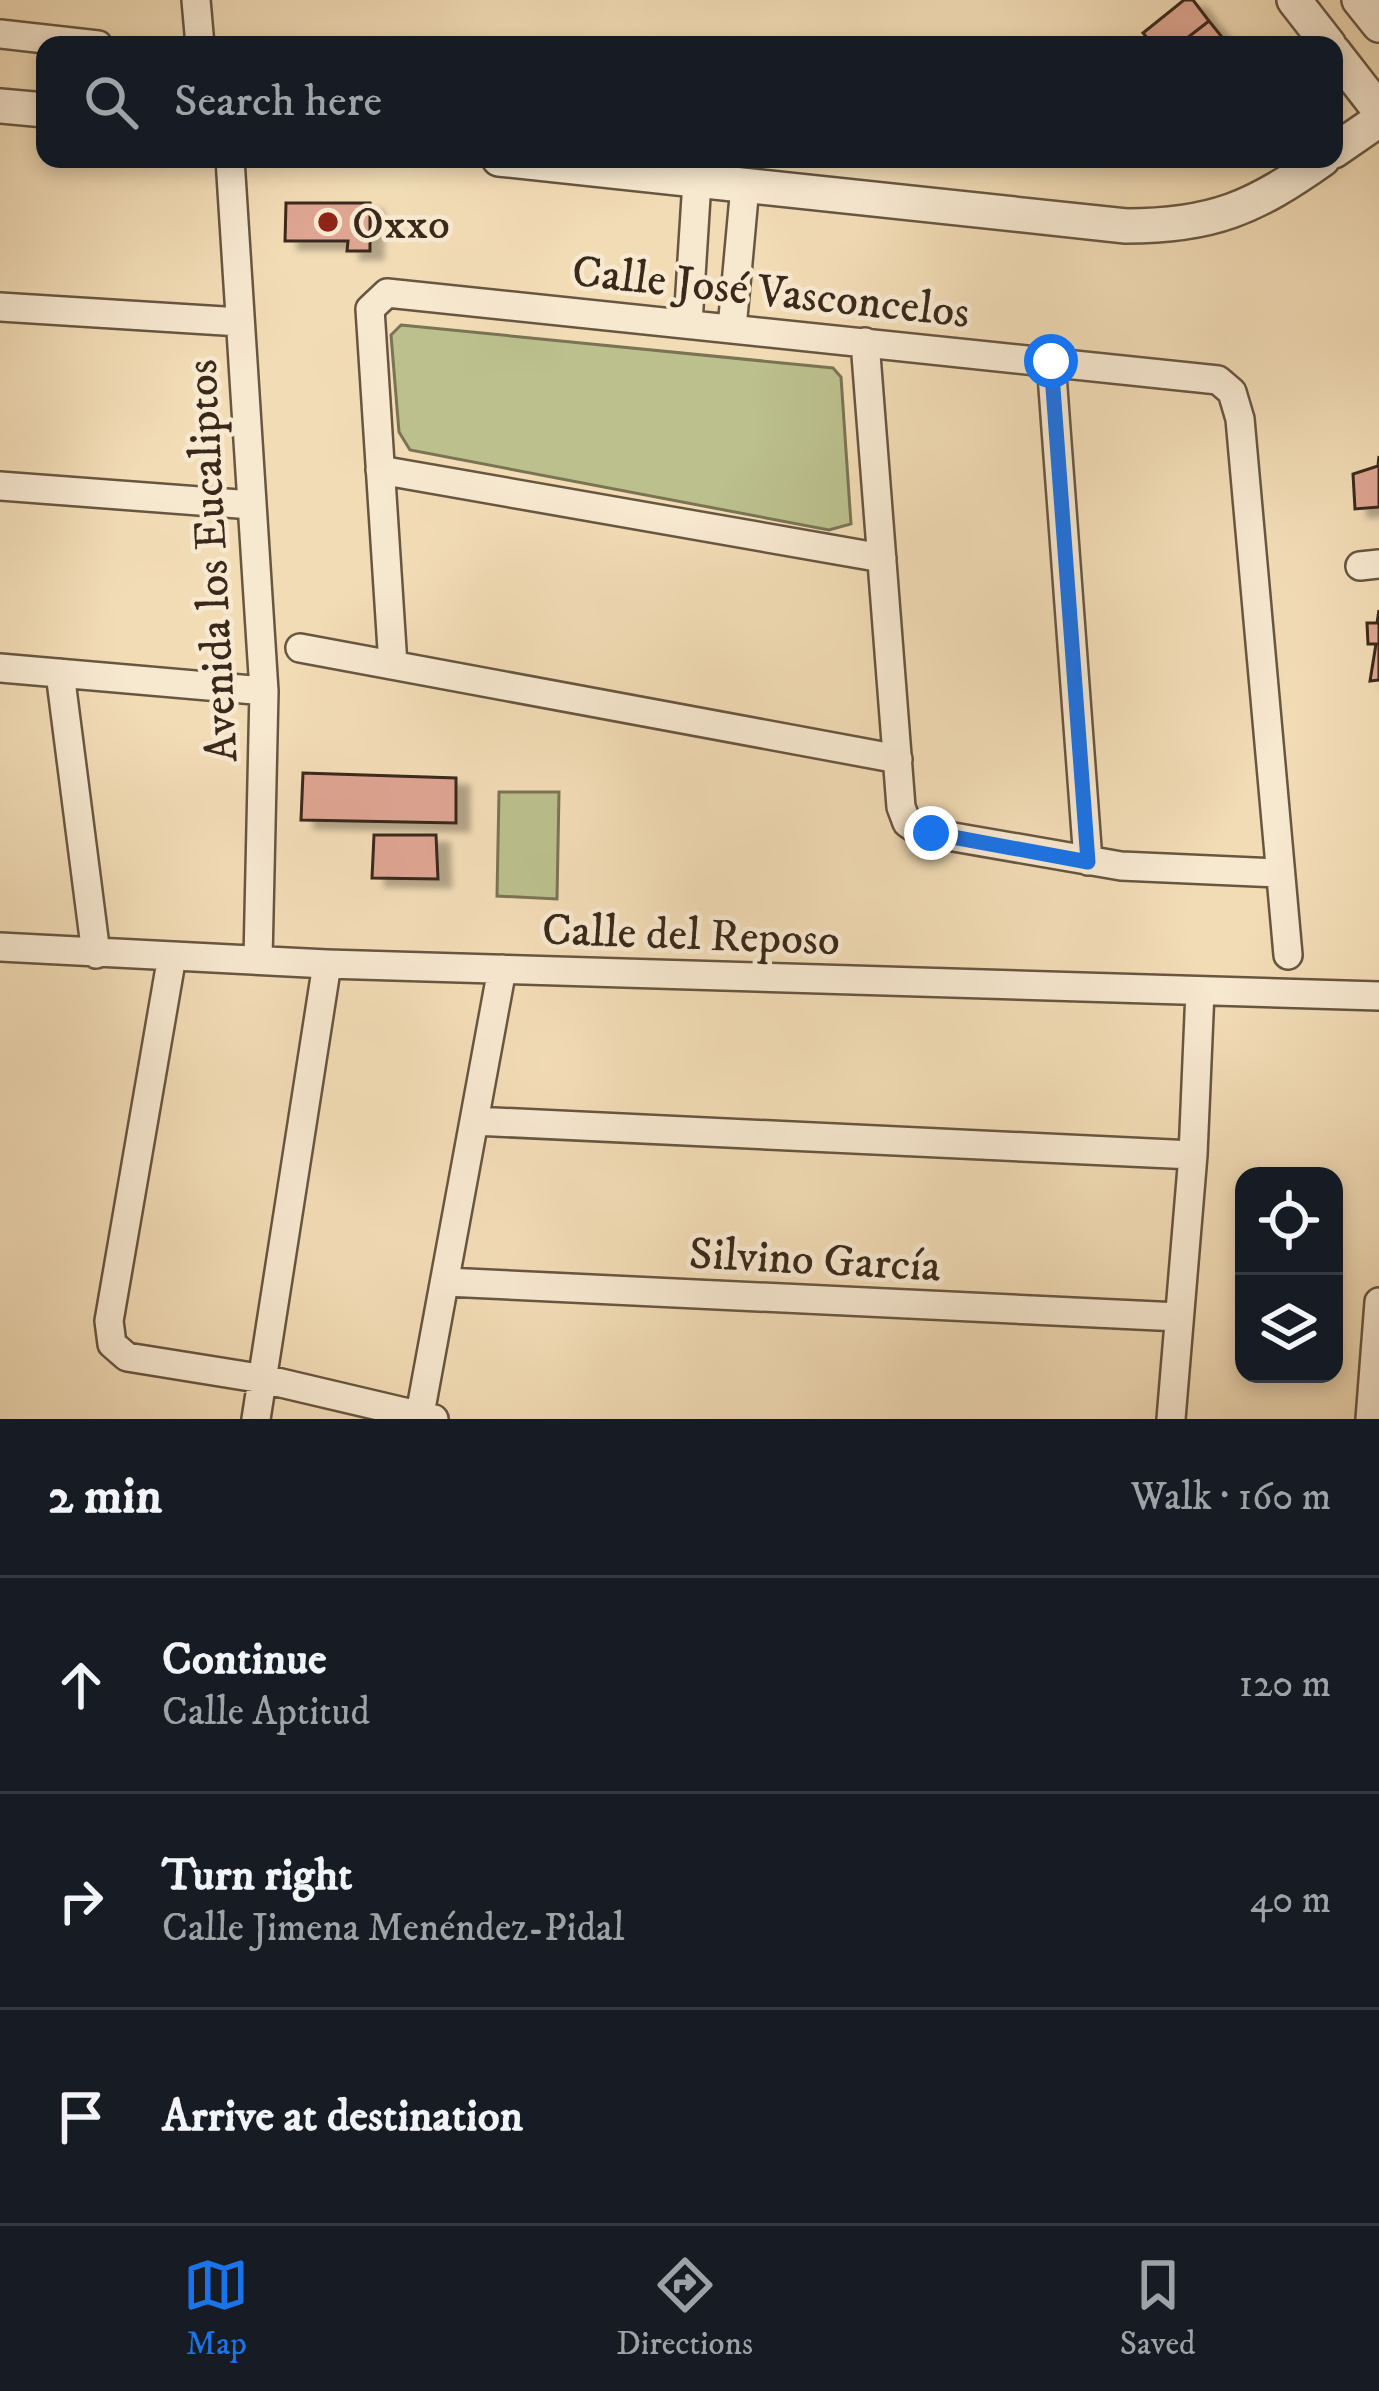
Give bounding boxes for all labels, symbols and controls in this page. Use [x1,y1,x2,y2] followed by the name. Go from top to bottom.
[36,36,1343,168] search box
[78,69,144,135] icon: search
[174,74,382,130] text: Search here
[352,197,450,253] place label: Oxxo
[315,209,341,235] marker: Oxxo
[569,244,972,342] street label: Calle José Vasconcelos
[1024,334,1078,388] route start
[174,358,252,764] street label: Avenida los Eucaliptos
[904,806,958,860] route end
[541,903,841,969] street label: Calle del Reposo
[1235,1167,1343,1383] map controls
[1235,1167,1343,1275] button: locate
[688,1226,942,1296] street label: Silvino García
[1235,1275,1343,1383] button: layers
[48,1465,162,1529] text: 2 min
[1131,1473,1331,1522] text: Walk · 160 m
[162,1632,327,1688] text: Continue
[48,1652,114,1718] icon: ahead
[1239,1660,1331,1709] text: 120 m
[162,1688,370,1737] text: Calle Aptitud
[162,1848,352,1904] text: Turn right
[48,1868,114,1934] icon: right
[1250,1876,1331,1925] text: 40 m
[162,1904,624,1953] text: Calle Jimena Menéndez-Pidal
[48,2084,114,2150] icon: arrive
[162,2089,523,2145] text: Arrive at destination
[183,2252,249,2365] tab: Map
[616,2252,753,2365] tab: Directions
[1120,2252,1196,2365] tab: Saved

